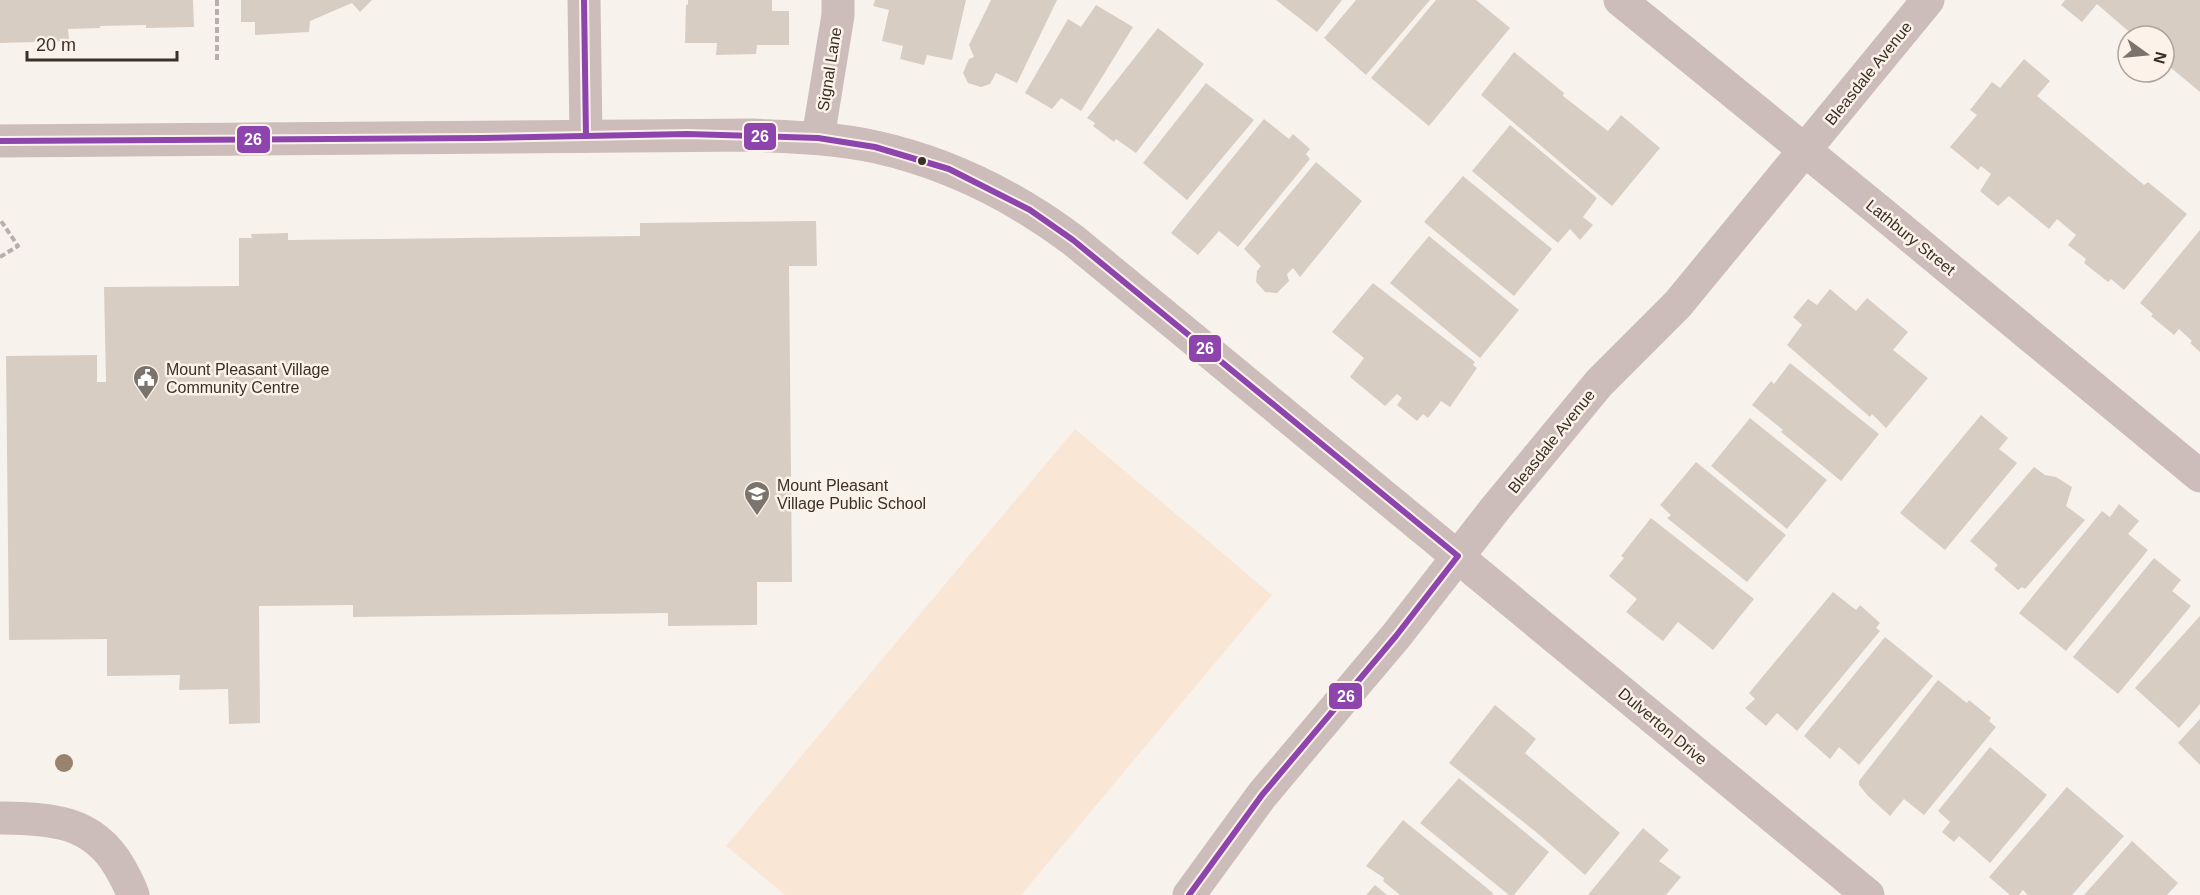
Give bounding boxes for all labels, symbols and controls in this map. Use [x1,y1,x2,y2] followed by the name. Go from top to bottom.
[1822,18,1915,128] street label: Bleasdale Avenue
[27,24,177,62] scale bar
[2116,24,2176,84] north arrow
[814,26,845,112] street label: Signal Lane
[36,35,76,55] text: 20 m
[2150,50,2170,66] text: N
[743,122,777,151] line badge: 26
[236,125,271,154] line badge: 26
[751,128,769,145] text: 26
[244,131,262,148] text: 26
[916,155,928,167] unlabelled marker
[1863,196,1959,279] street label: Lathbury Street
[1188,334,1222,363] line badge: 26
[1196,340,1214,357] text: 26
[166,361,329,396] place label: Mount Pleasant Village Community Centre
[131,363,161,401] public building icon: Mount Pleasant Village Community Centre
[1505,386,1598,496] street label: Bleasdale Avenue
[777,477,926,512] place label: Mount Pleasant Village Public School
[742,479,772,517] school or university icon: Mount Pleasant Village Public School
[1328,682,1363,710] line badge: 26
[1615,684,1710,768] street label: Dulverton Drive
[1337,688,1355,705] text: 26

